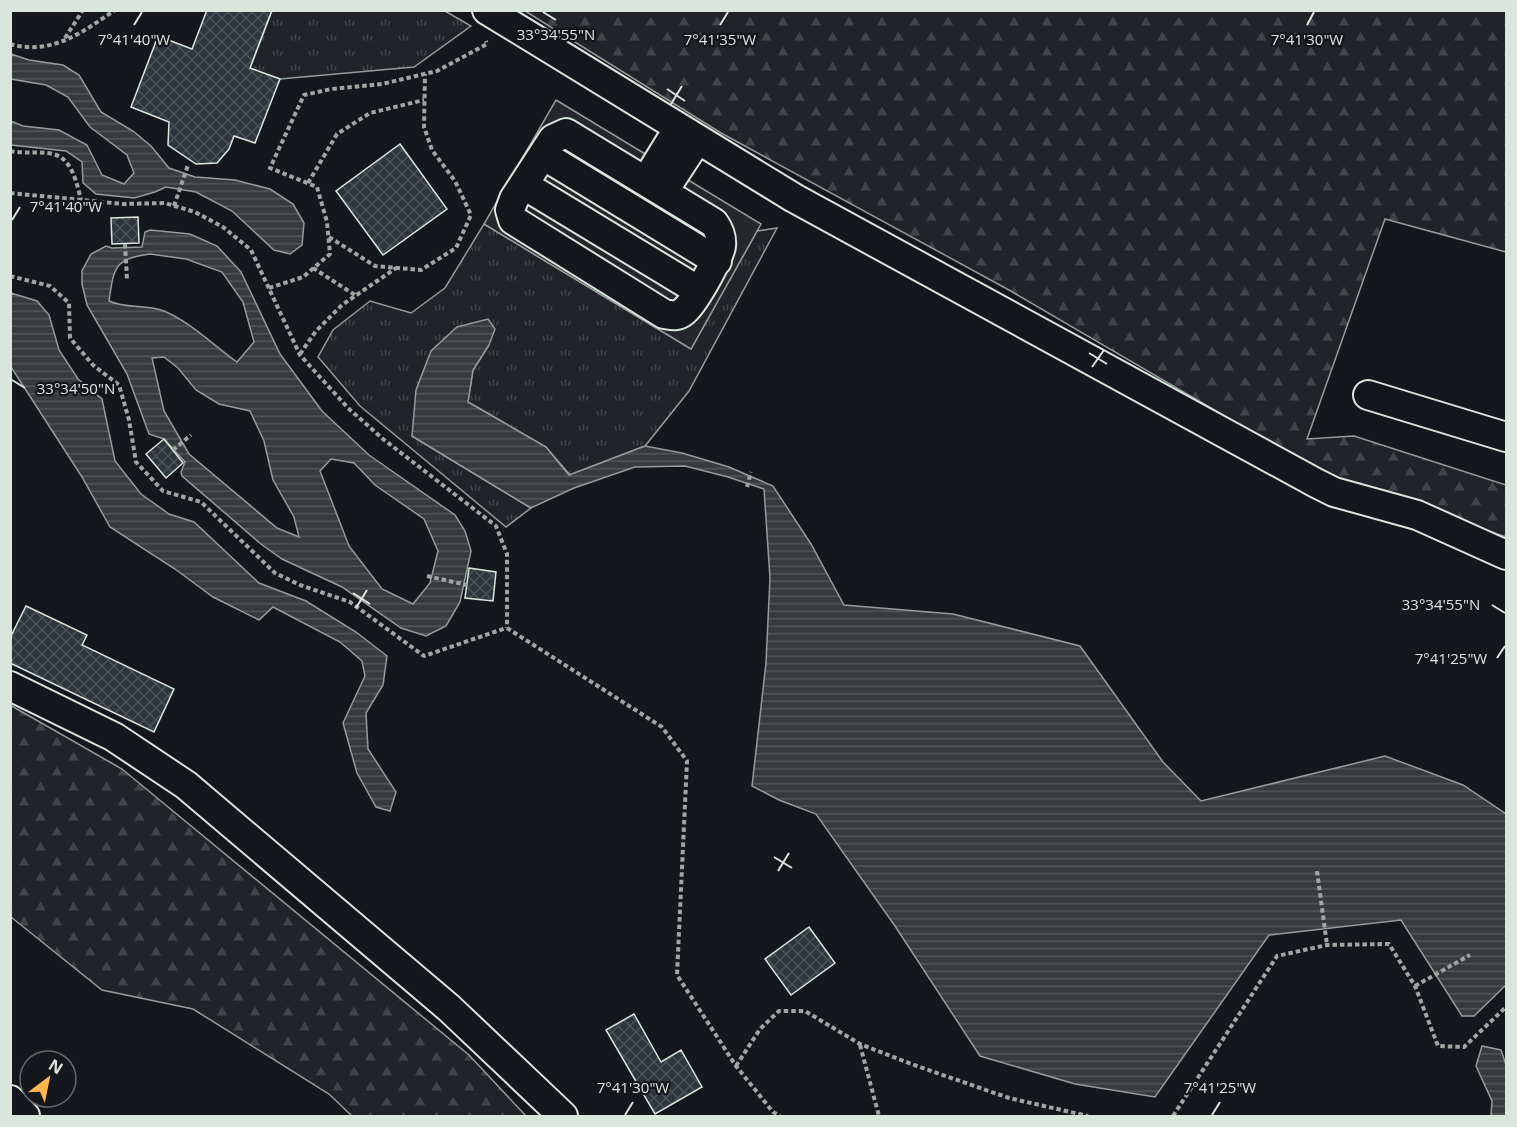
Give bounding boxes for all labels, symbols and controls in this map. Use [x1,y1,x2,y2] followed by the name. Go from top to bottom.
[517,24,595,44] text: 33°34'55"N
[98,29,170,49] text: 7°41'40"W
[684,29,756,49] text: 7°41'35"W
[1271,29,1343,49] text: 7°41'30"W
[30,196,102,216] text: 7°41'40"W
[37,378,115,398] text: 33°34'50"N
[1402,594,1480,614] text: 33°34'55"N
[1415,648,1487,668] text: 7°41'25"W
[18,1049,78,1109] north arrow
[45,1054,67,1079] text: N
[597,1077,669,1097] text: 7°41'30"W
[1184,1077,1256,1097] text: 7°41'25"W

